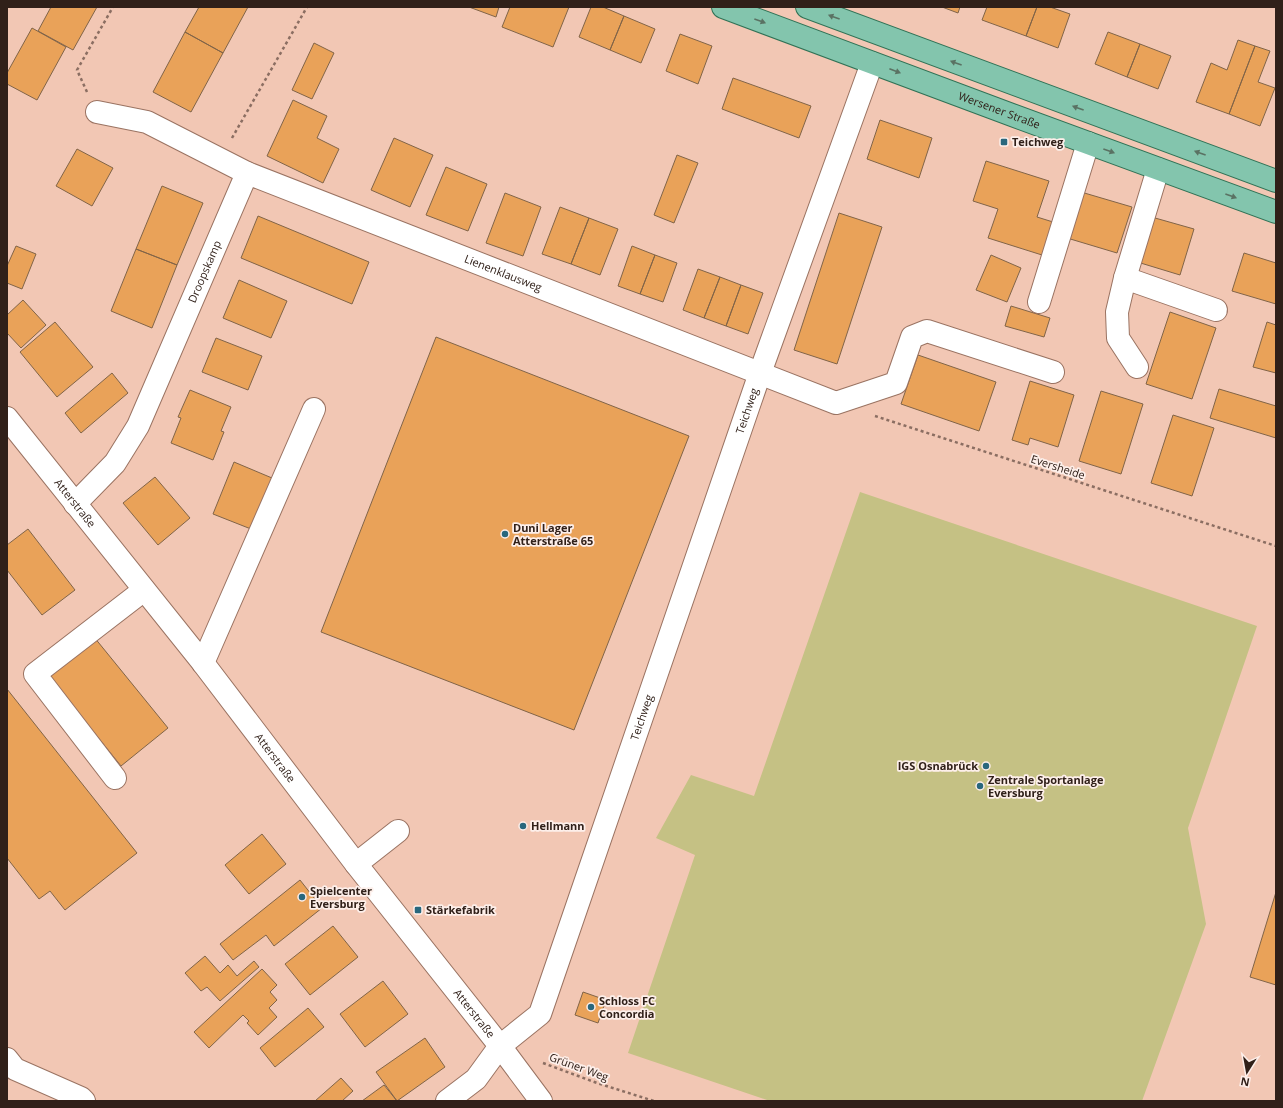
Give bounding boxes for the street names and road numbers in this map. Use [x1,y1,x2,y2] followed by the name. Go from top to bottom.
[956,88,1043,132] street label: Wersener Straße
[184,238,224,305] street label: Droopskamp
[463,251,544,294] street label: Lienenklausweg
[732,386,761,436] street label: Teichweg
[1029,451,1087,482] street label: Eversheide
[51,475,100,530] street label: Atterstraße
[626,692,656,742] street label: Teichweg
[252,730,299,785] street label: Atterstraße
[451,986,499,1041] street label: Atterstraße
[548,1049,611,1084] street label: Grüner Weg

